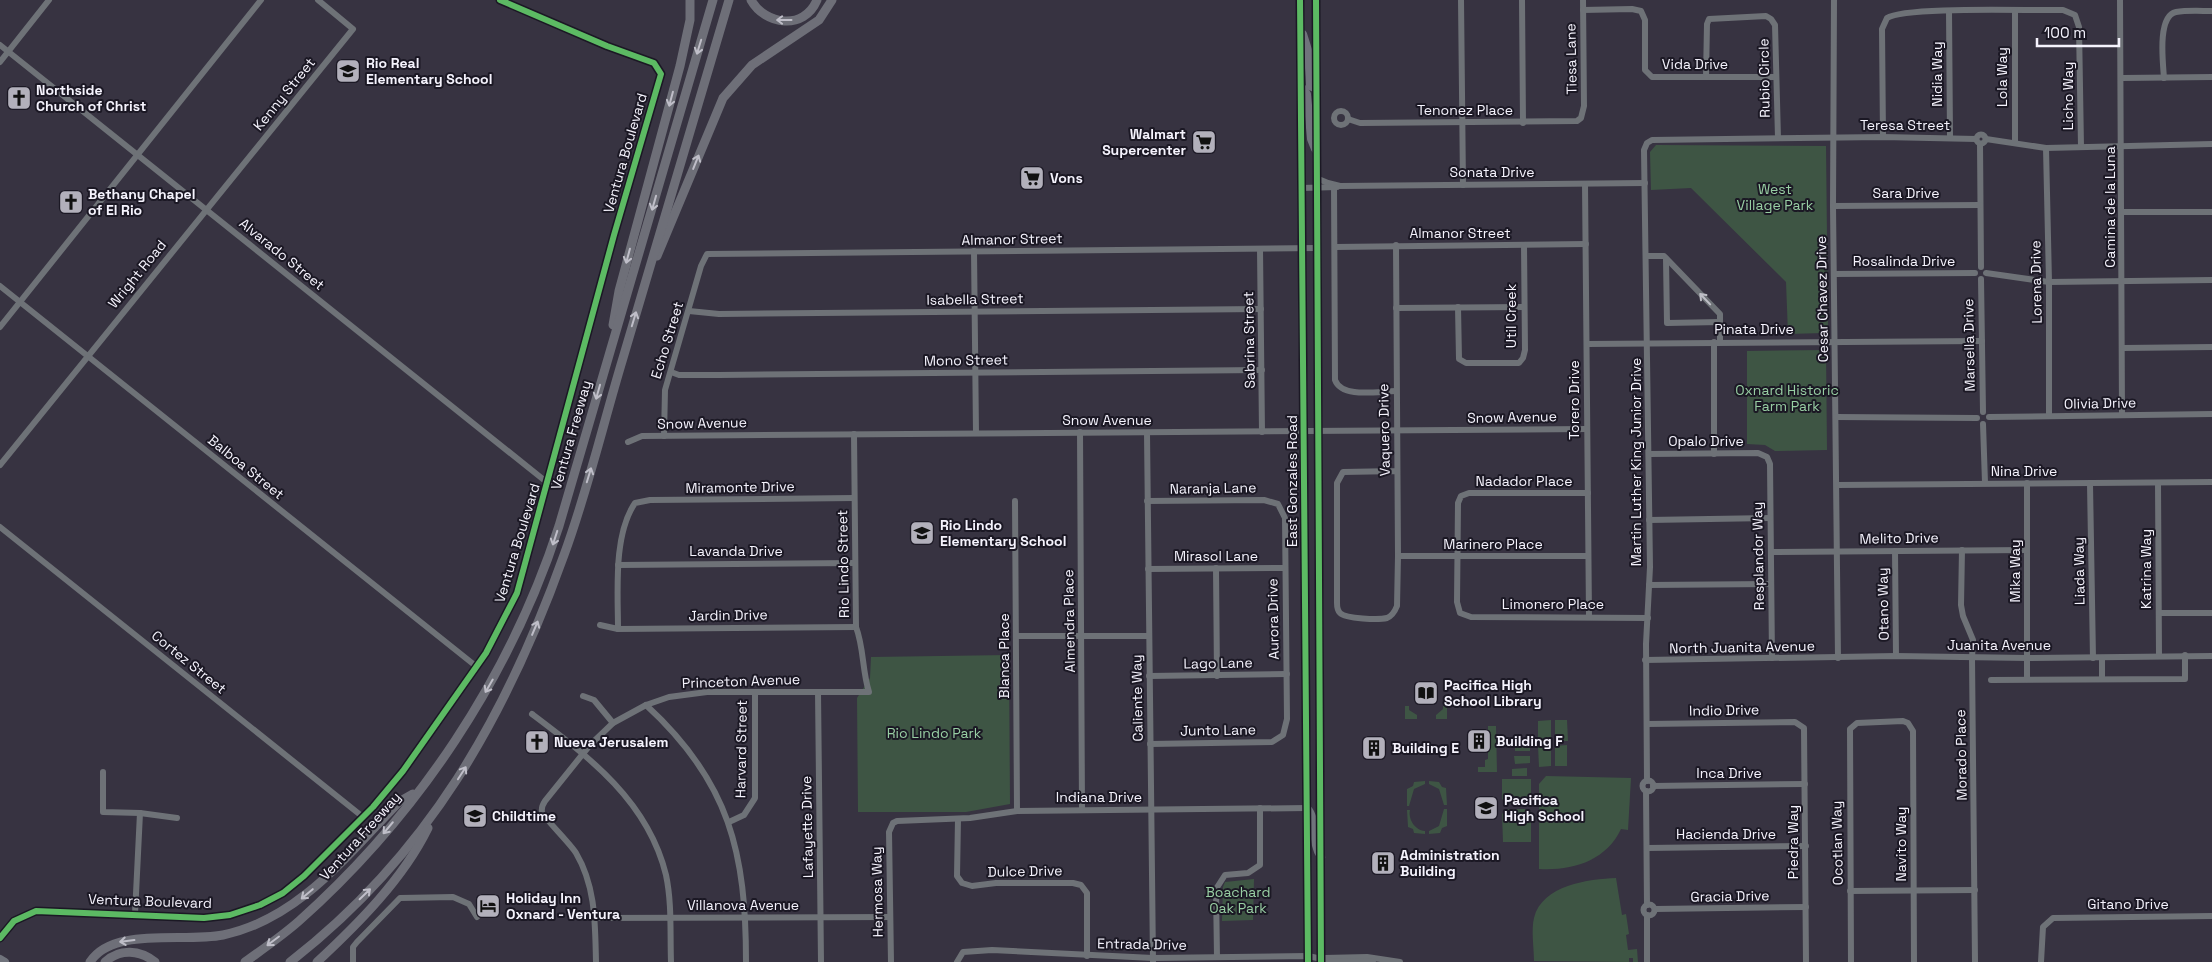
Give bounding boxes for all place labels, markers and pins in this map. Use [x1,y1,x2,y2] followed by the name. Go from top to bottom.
[366,54,492,88] place label: Rio Real Elementary School
[335,58,361,84] school or university icon: Rio Real Elementary School
[36,81,146,115] place label: Northside Church of Christ
[6,85,32,111] church icon: Northside Church of Christ
[1102,125,1186,159] place label: Walmart Supercenter
[1191,129,1217,155] supermarket icon: Walmart Supercenter
[1019,165,1045,191] supermarket icon: Vons
[1050,169,1083,187] place label: Vons
[88,185,195,219] place label: Bethany Chapel of El Rio
[58,189,84,215] church icon: Bethany Chapel of El Rio
[940,516,1066,550] place label: Rio Lindo Elementary School
[909,520,935,546] school or university icon: Rio Lindo Elementary School
[1444,676,1542,710] place label: Pacifica High School Library
[1413,680,1439,706] library icon: Pacifica High School Library
[1466,728,1492,754] building icon: Building F
[524,729,550,755] church icon: Nueva Jerusalem
[1496,732,1563,750] place label: Building F
[554,733,668,751] place label: Nueva Jerusalem
[1361,735,1387,761] building icon: Building E
[1392,739,1459,757] place label: Building E
[1504,791,1584,825] place label: Pacifica High School
[1473,795,1499,821] school or university icon: Pacifica High School
[462,803,488,829] school or university icon: Childtime
[492,807,556,825] place label: Childtime
[1400,846,1500,880] place label: Administration Building
[1370,850,1396,876] building icon: Administration Building
[506,889,620,923] place label: Holiday Inn Oxnard - Ventura
[475,893,501,919] hotel icon: Holiday Inn Oxnard - Ventura

